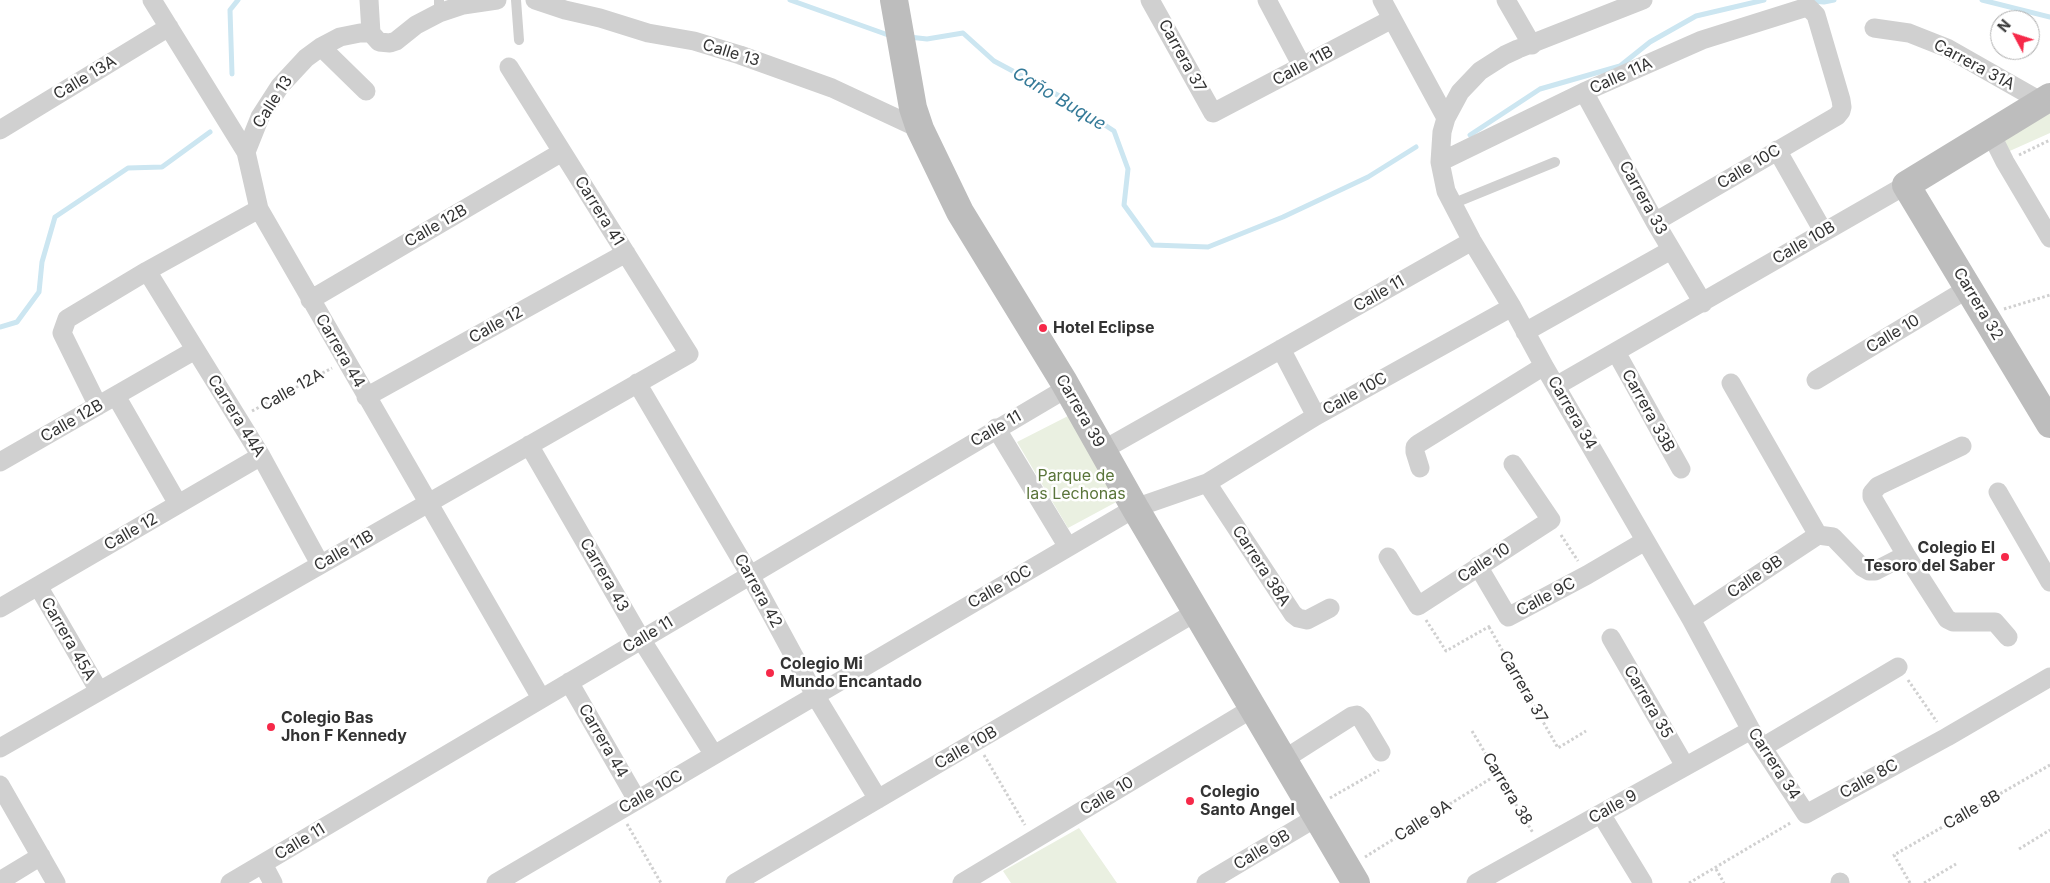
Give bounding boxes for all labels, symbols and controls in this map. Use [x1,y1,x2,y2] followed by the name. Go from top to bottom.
[1990,10,2040,60] north arrow
[1154,16,1210,96] street label: Carrera 37
[1994,16,2014,35] text: N
[700,35,762,71] street label: Calle 13
[1930,36,2018,94] street label: Carrera 31A
[1269,42,1337,90] street label: Calle 11B
[50,52,120,104] street label: Calle 13A
[1587,54,1655,98] street label: Calle 11A
[1008,63,1110,135] water label: Caño Buque
[249,72,297,132] street label: Calle 13
[1714,141,1784,193] street label: Calle 10C
[1615,158,1671,238] street label: Carrera 33
[570,173,628,249] street label: Carrera 41
[401,200,471,252] street label: Calle 12B
[1769,217,1839,269] street label: Calle 10B
[1949,264,2007,344] street label: Carrera 32
[1350,272,1408,316] street label: Calle 11
[466,302,526,348] street label: Calle 12
[311,311,369,391] street label: Carrera 44
[1863,311,1923,357] street label: Calle 10
[1053,318,1155,338] place label: Hotel Eclipse
[1037,322,1049,334] marker: Hotel Eclipse
[257,365,327,415] street label: Calle 12A
[1617,366,1679,456] street label: Carrera 33B
[1319,369,1391,419] street label: Calle 10C
[203,371,269,461] street label: Carrera 44A
[1051,371,1109,451] street label: Carrera 39
[1543,373,1601,453] street label: Carrera 34
[37,395,107,447] street label: Calle 12B
[967,407,1025,451] street label: Calle 11
[1026,466,1126,504] park label: Parque de las Lechonas
[101,509,161,555] street label: Calle 12
[1228,522,1294,610] street label: Carrera 38A
[311,526,377,576] street label: Calle 11B
[575,535,633,615] street label: Carrera 43
[1864,538,1995,576] place label: Colegio El Tesoro del Saber
[1454,539,1514,587] street label: Calle 10
[730,551,786,631] street label: Carrera 42
[1999,551,2011,563] marker: Colegio El Tesoro del Saber
[1724,552,1786,602] street label: Calle 9B
[965,561,1035,613] street label: Calle 10C
[1513,574,1579,620] street label: Calle 9C
[37,594,99,684] street label: Carrera 45A
[619,613,677,657] street label: Calle 11
[1495,647,1551,727] street label: Carrera 37
[780,654,922,692] place label: Colegio Mi Mundo Encantado
[1619,662,1677,742] street label: Carrera 35
[764,667,776,679] marker: Colegio Mi Mundo Encantado
[574,701,632,781] street label: Carrera 44
[281,708,407,746] place label: Colegio Bas Jhon F Kennedy
[265,721,277,733] marker: Colegio Bas Jhon F Kennedy
[931,722,1001,774] street label: Calle 10B
[1744,724,1804,804] street label: Carrera 34
[1478,749,1536,829] street label: Carrera 38
[1836,755,1902,803] street label: Calle 8C
[616,766,686,818] street label: Calle 10C
[1077,773,1137,819] street label: Calle 10
[1200,782,1295,820] place label: Colegio Santo Angel
[1586,786,1640,828] street label: Calle 9
[1940,786,2004,834] street label: Calle 8B
[1184,795,1196,807] marker: Colegio Santo Angel
[1391,796,1455,846] street label: Calle 9A
[271,820,329,864] street label: Calle 11
[1230,826,1294,874] street label: Calle 9B

